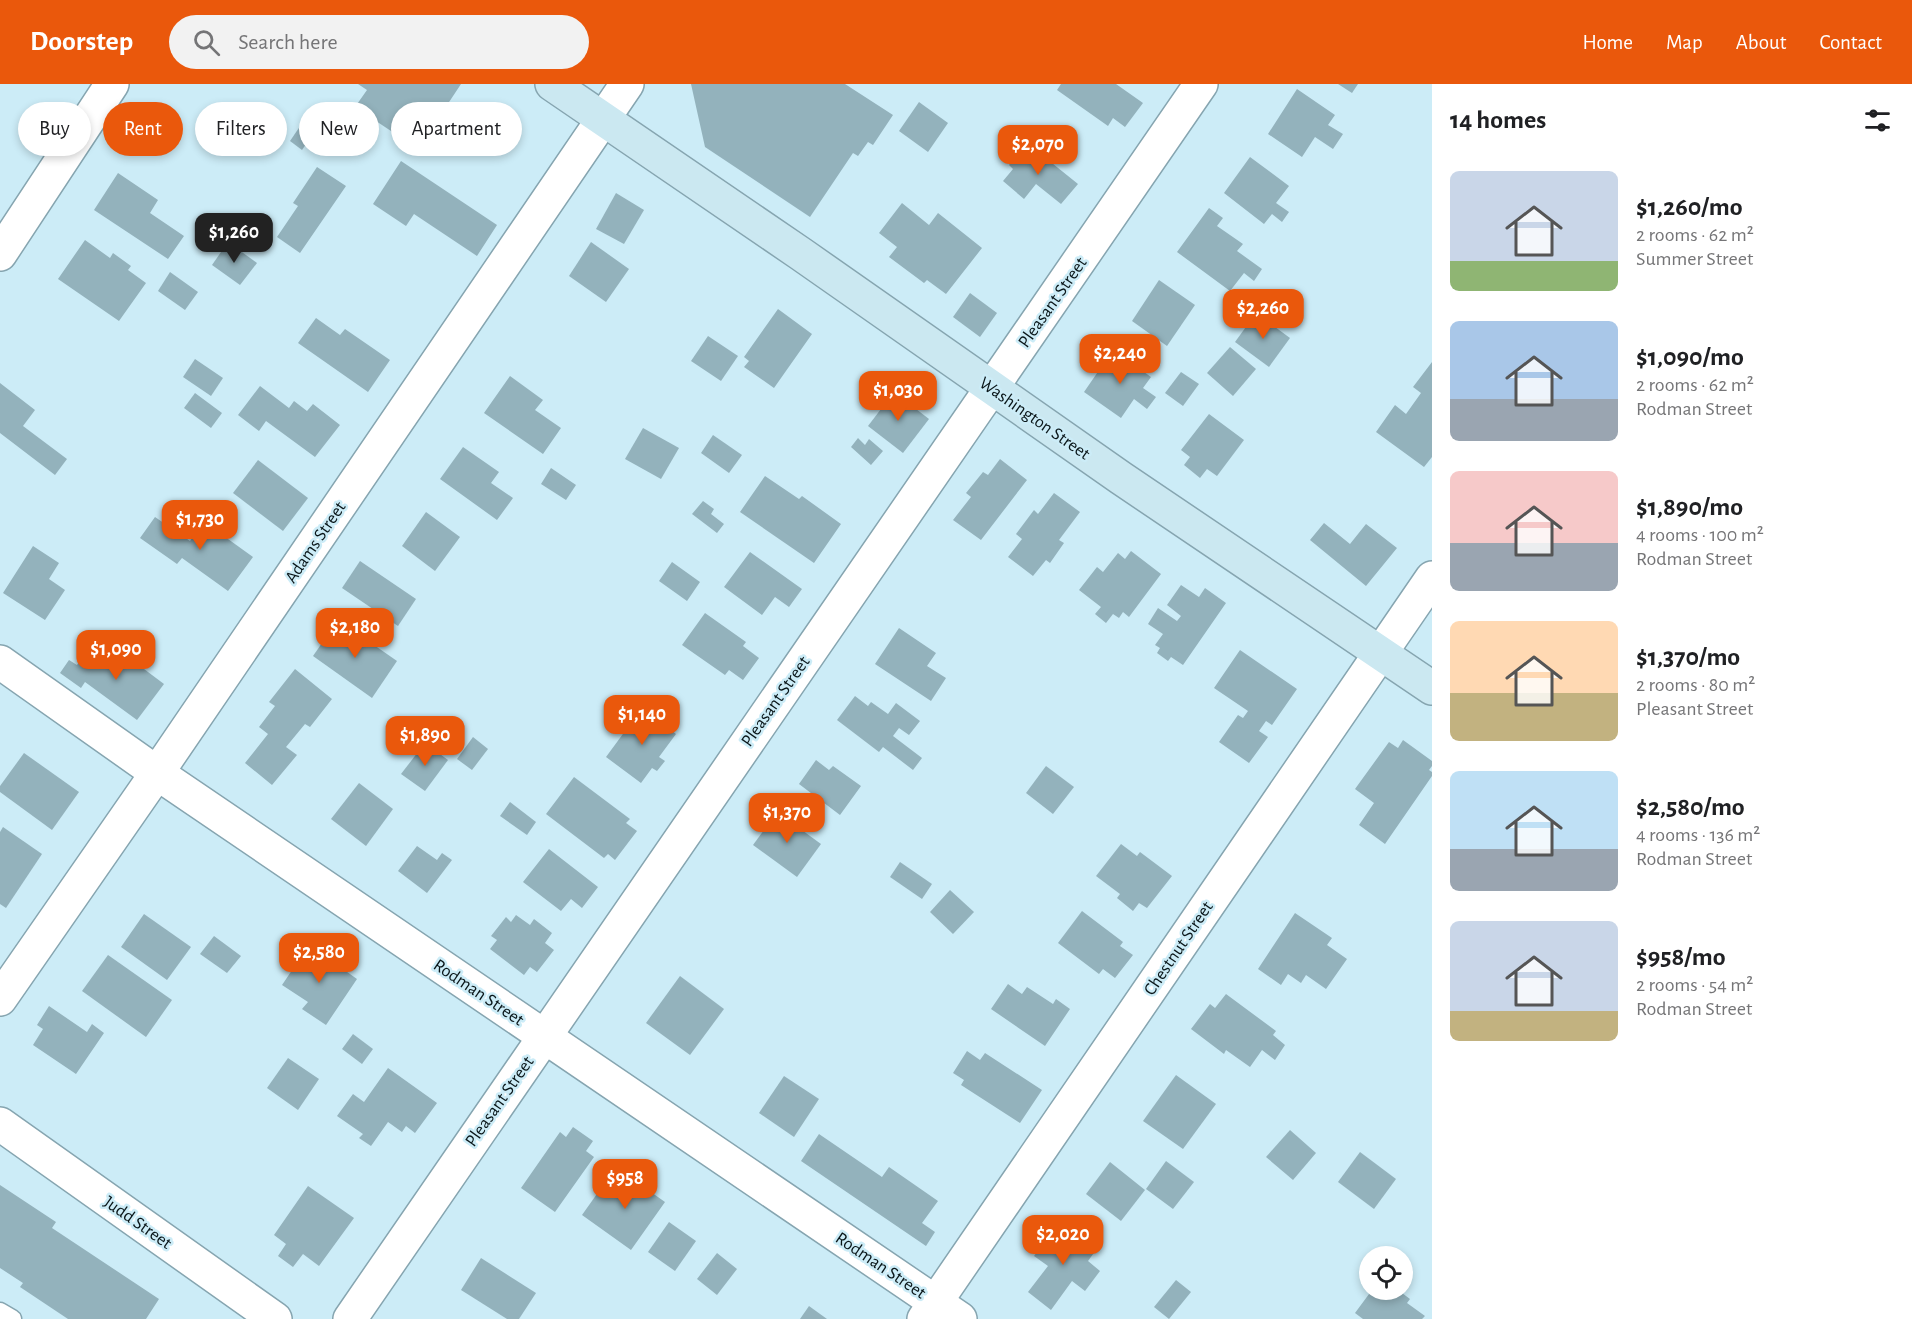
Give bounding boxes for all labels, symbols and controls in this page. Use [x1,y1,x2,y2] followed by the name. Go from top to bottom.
[169,15,589,69] search box
[190,26,223,59] icon: search
[30,28,133,56] text: Doorstep
[238,31,338,53] text: Search here
[1582,32,1633,53] text: Home
[1666,32,1703,53] text: Map
[1736,32,1786,53] text: About
[1819,32,1882,53] text: Contact
[18,102,91,156] chip: Buy
[103,102,183,156] chip: Rent
[195,102,287,156] chip: Filters
[299,102,379,156] chip: New
[391,102,522,156] chip: Apartment
[1861,104,1894,137] icon: filters
[1450,107,1546,133] text: 14 homes
[989,125,1087,176] pin: $2,070
[1012,134,1064,154] text: $2,070
[1636,194,1743,220] text: $1,260/mo
[1498,195,1570,267] icon: home
[185,213,283,264] pin: $1,260
[209,222,259,242] text: $1,260
[1636,225,1754,245] text: 2 rooms · 62 m²
[1636,249,1753,269] text: Summer Street
[1015,254,1091,351] street label: Pleasant Street
[1214,289,1312,340] pin: $2,260
[1237,298,1289,318] text: $2,260
[1071,334,1169,385] pin: $2,240
[1094,343,1146,363] text: $2,240
[1636,344,1744,370] text: $1,090/mo
[1498,345,1570,417] icon: home
[849,371,947,422] pin: $1,030
[976,374,1093,464] street label: Washington Street
[1636,375,1754,395] text: 2 rooms · 62 m²
[873,380,923,400] text: $1,030
[1636,399,1752,419] text: Rodman Street
[1636,494,1743,520] text: $1,890/mo
[1498,495,1570,567] icon: home
[282,498,350,587] street label: Adams Street
[151,500,249,551] pin: $1,730
[176,509,224,529] text: $1,730
[1636,525,1764,545] text: 4 rooms · 100 m²
[1636,549,1752,569] text: Rodman Street
[306,608,404,659] pin: $2,180
[330,617,380,637] text: $2,180
[67,630,165,681] pin: $1,090
[90,639,142,659] text: $1,090
[1636,644,1740,670] text: $1,370/mo
[1498,645,1570,717] icon: home
[738,653,814,750] street label: Pleasant Street
[1636,675,1755,695] text: 2 rooms · 80 m²
[593,695,691,746] pin: $1,140
[1636,699,1753,719] text: Pleasant Street
[618,704,666,724] text: $1,140
[376,716,474,767] pin: $1,890
[400,725,450,745] text: $1,890
[738,793,836,844] pin: $1,370
[1636,794,1745,820] text: $2,580/mo
[1498,795,1570,867] icon: home
[763,802,811,822] text: $1,370
[1636,825,1760,845] text: 4 rooms · 136 m²
[1636,849,1752,869] text: Rodman Street
[1141,898,1217,999] street label: Chestnut Street
[270,933,368,984] pin: $2,580
[293,942,345,962] text: $2,580
[1636,944,1726,970] text: $958/mo
[1498,945,1570,1017] icon: home
[430,956,527,1030] street label: Rodman Street
[1636,975,1753,995] text: 2 rooms · 54 m²
[1636,999,1752,1019] text: Rodman Street
[462,1053,538,1150] street label: Pleasant Street
[589,1159,661,1210] pin: $958
[606,1168,644,1188] text: $958
[100,1193,175,1253] street label: Judd Street
[1014,1215,1112,1266] pin: $2,020
[1036,1224,1090,1244] text: $2,020
[832,1229,929,1303] street label: Rodman Street
[1359,1246,1413,1300] map controls
[1359,1246,1413,1300] button: locate

